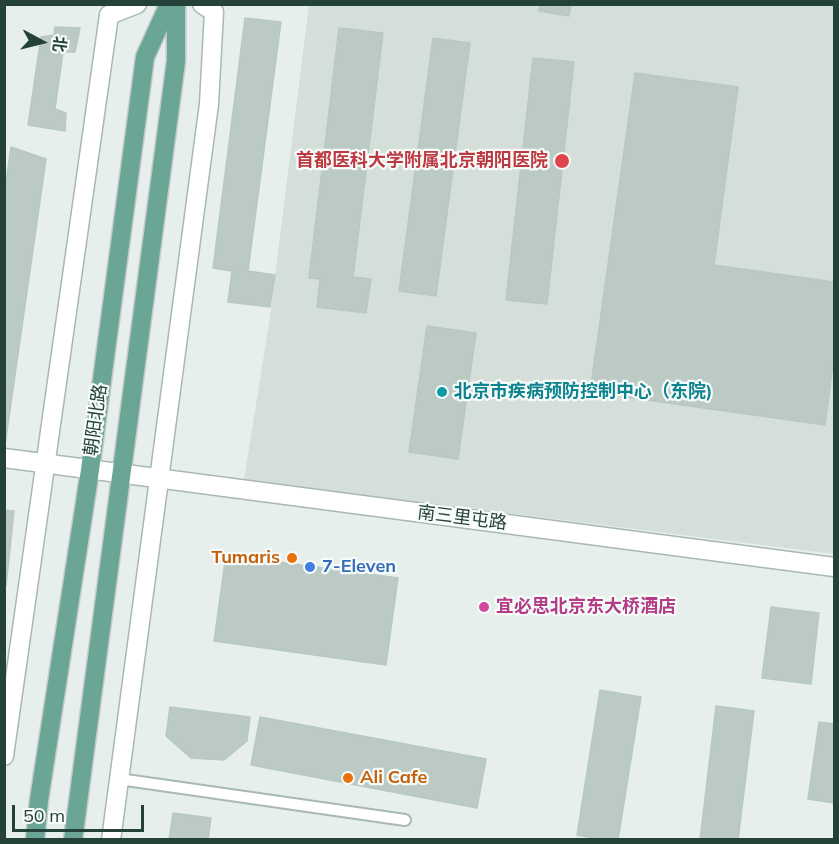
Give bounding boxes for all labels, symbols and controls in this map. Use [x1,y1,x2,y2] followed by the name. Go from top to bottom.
[12,12,72,72] north arrow
[49,35,71,53] text: 北
[296,150,548,172] place label: 首都医科大学附属北京朝阳医院
[553,152,571,170] marker: 首都医科大学附属北京朝阳医院
[454,381,712,403] place label: 北京市疾病预防控制中心（东院)
[80,383,112,457] street label: 朝阳北路
[435,385,449,399] marker: 北京市疾病预防控制中心（东院)
[416,502,508,534] street label: 南三里屯路
[211,547,280,569] place label: Tumaris
[285,551,299,565] marker: Tumaris
[322,556,396,578] place label: 7-Eleven
[303,560,317,574] marker: 7-Eleven
[496,596,676,618] place label: 宜必思北京东大桥酒店
[477,600,491,614] marker: 宜必思北京东大桥酒店
[360,767,427,789] place label: Ali Cafe
[341,771,355,785] marker: Ali Cafe
[15,793,147,831] scale bar
[23,804,65,827] text: 50 m

